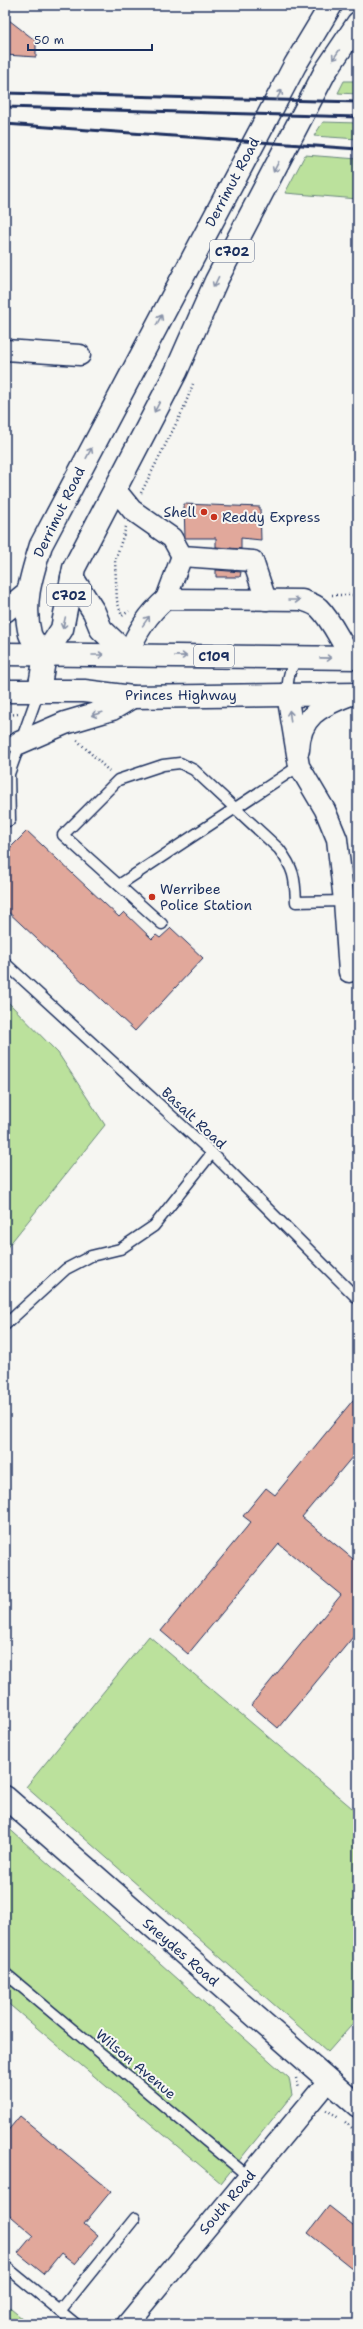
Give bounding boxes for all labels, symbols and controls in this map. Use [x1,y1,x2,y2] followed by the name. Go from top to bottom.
[28,26,152,52] scale bar
[34,32,64,48] text: 50 m
[332,50,340,61] one-way arrow
[276,89,283,101] one-way arrow
[201,134,263,230] street label: Derrimut Road
[272,160,279,172] one-way arrow
[210,240,254,262] road number: C702
[212,276,219,288] one-way arrow
[155,315,163,327] one-way arrow
[153,401,161,413] one-way arrow
[85,447,93,459] one-way arrow
[29,464,89,560] street label: Derrimut Road
[163,503,197,521] place label: Shell
[199,507,209,517] marker: Shell
[222,508,320,526] place label: Reddy Express
[209,512,219,522] marker: Reddy Express
[47,584,91,606] road number: C702
[287,596,300,604] one-way arrow
[142,615,150,626] one-way arrow
[59,616,67,629] one-way arrow
[194,645,234,667] road number: C109
[91,651,104,659] one-way arrow
[174,652,187,660] one-way arrow
[319,654,332,661] one-way arrow
[125,686,237,704] street label: Princes Highway
[286,710,294,723] one-way arrow
[91,711,104,718] one-way arrow
[160,880,253,914] place label: Werribee Police Station
[147,892,157,902] marker: Werribee Police Station
[158,1083,230,1153] street label: Basalt Road
[139,1914,223,1990] street label: Sneydes Road
[92,2025,180,2103] street label: Wilson Avenue
[195,2166,259,2238] street label: South Road

